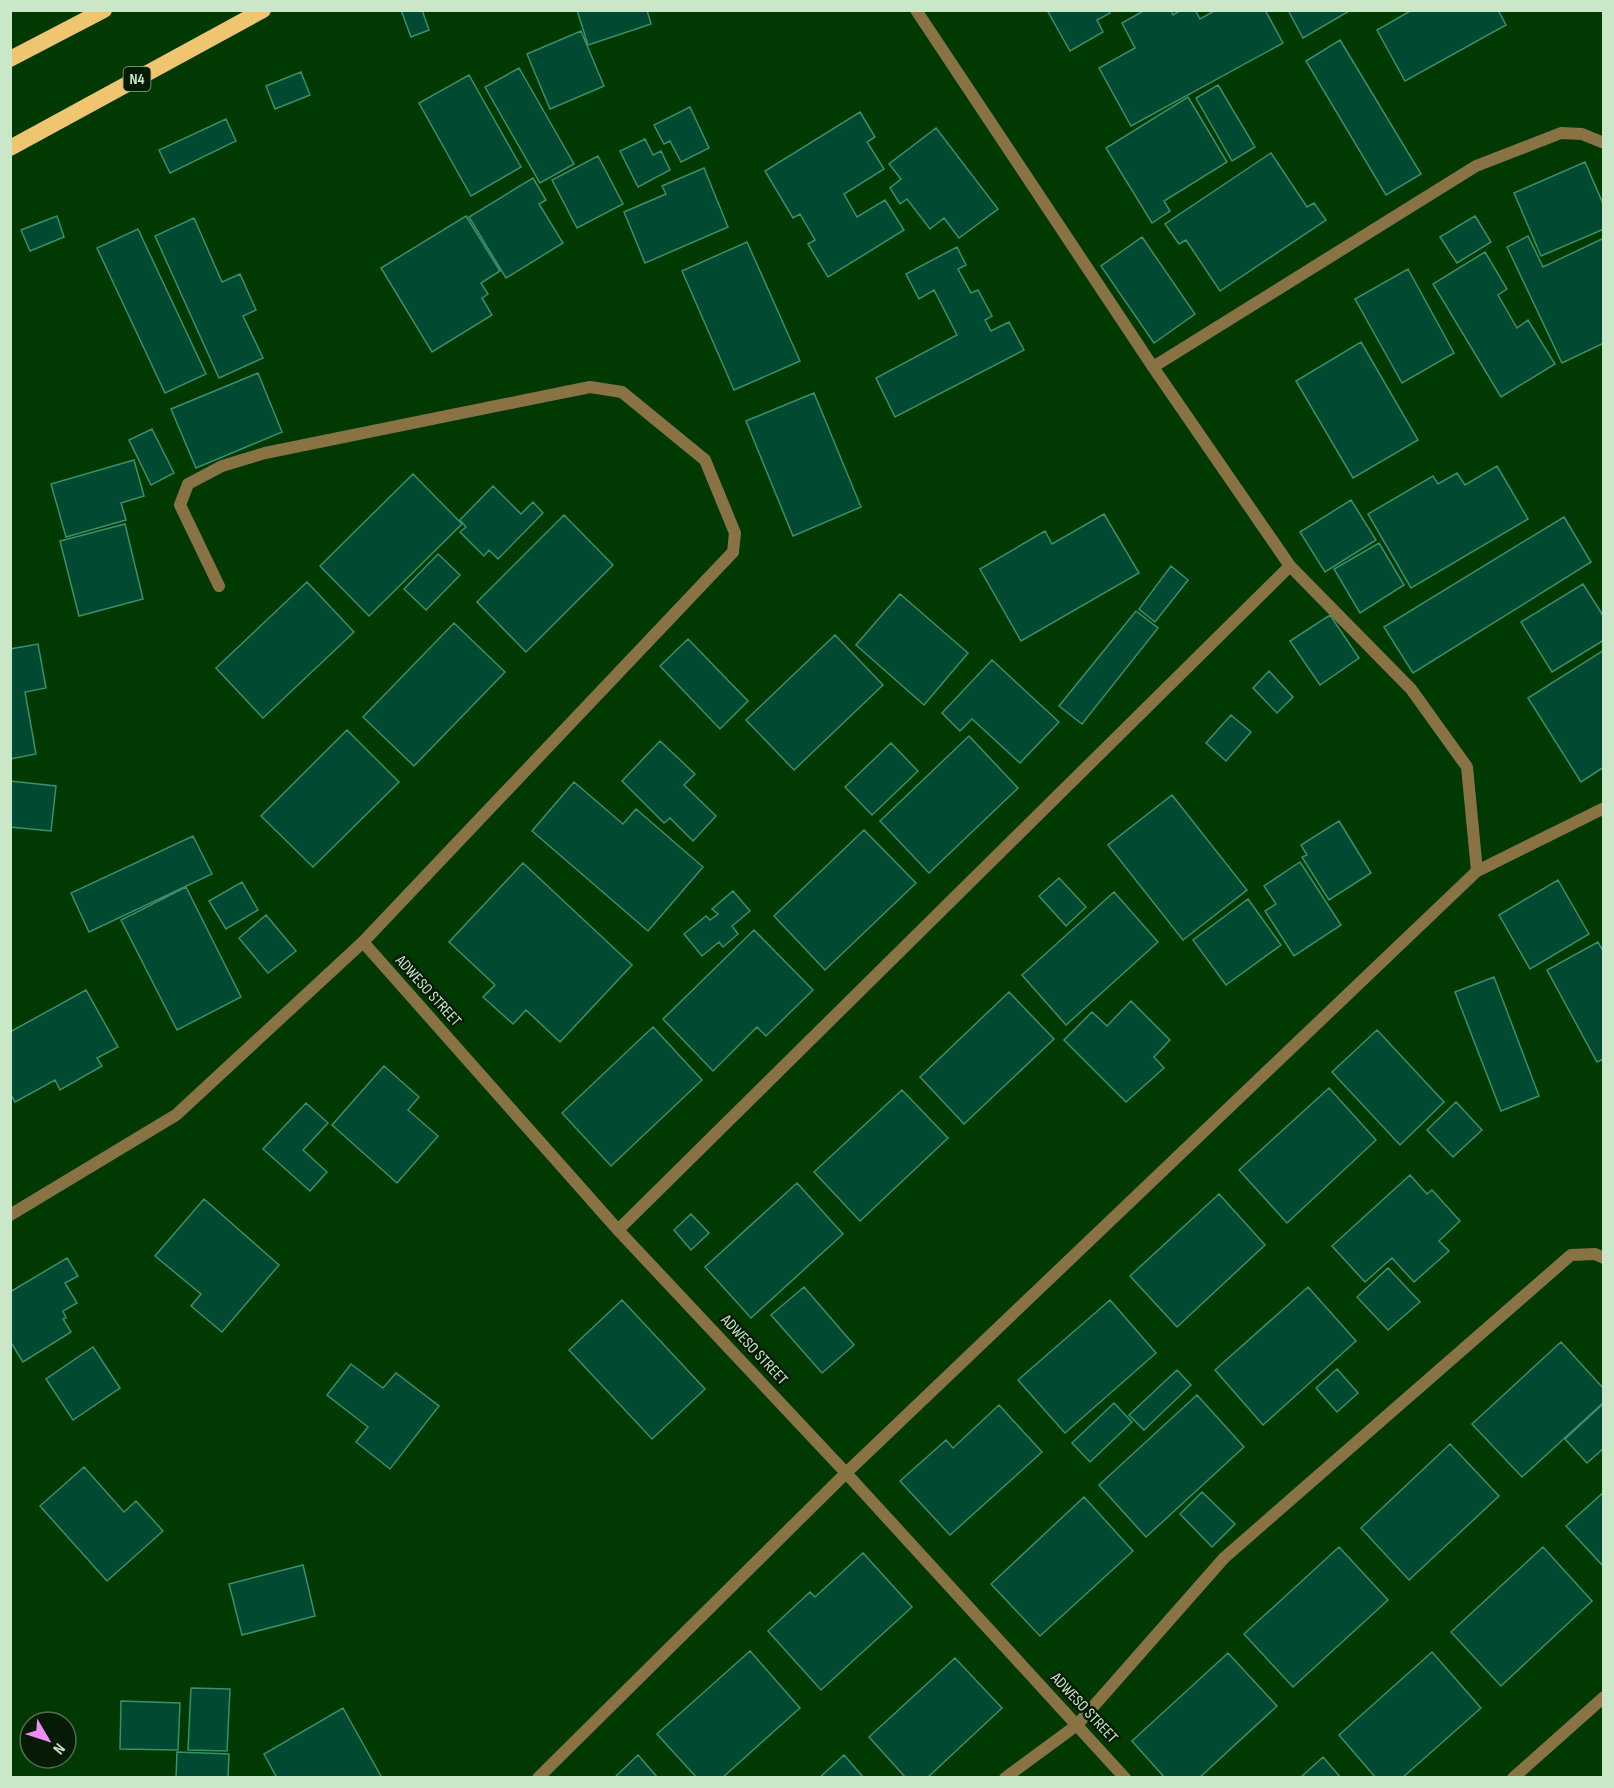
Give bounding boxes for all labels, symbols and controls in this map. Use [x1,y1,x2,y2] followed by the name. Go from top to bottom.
[124,67,150,91] road number: N4
[390,951,465,1031] street label: ADWESO STREET
[716,1310,792,1389] street label: ADWESO STREET
[1046,1668,1122,1747] street label: ADWESO STREET
[18,1710,78,1770] north arrow
[48,1739,69,1758] text: N

